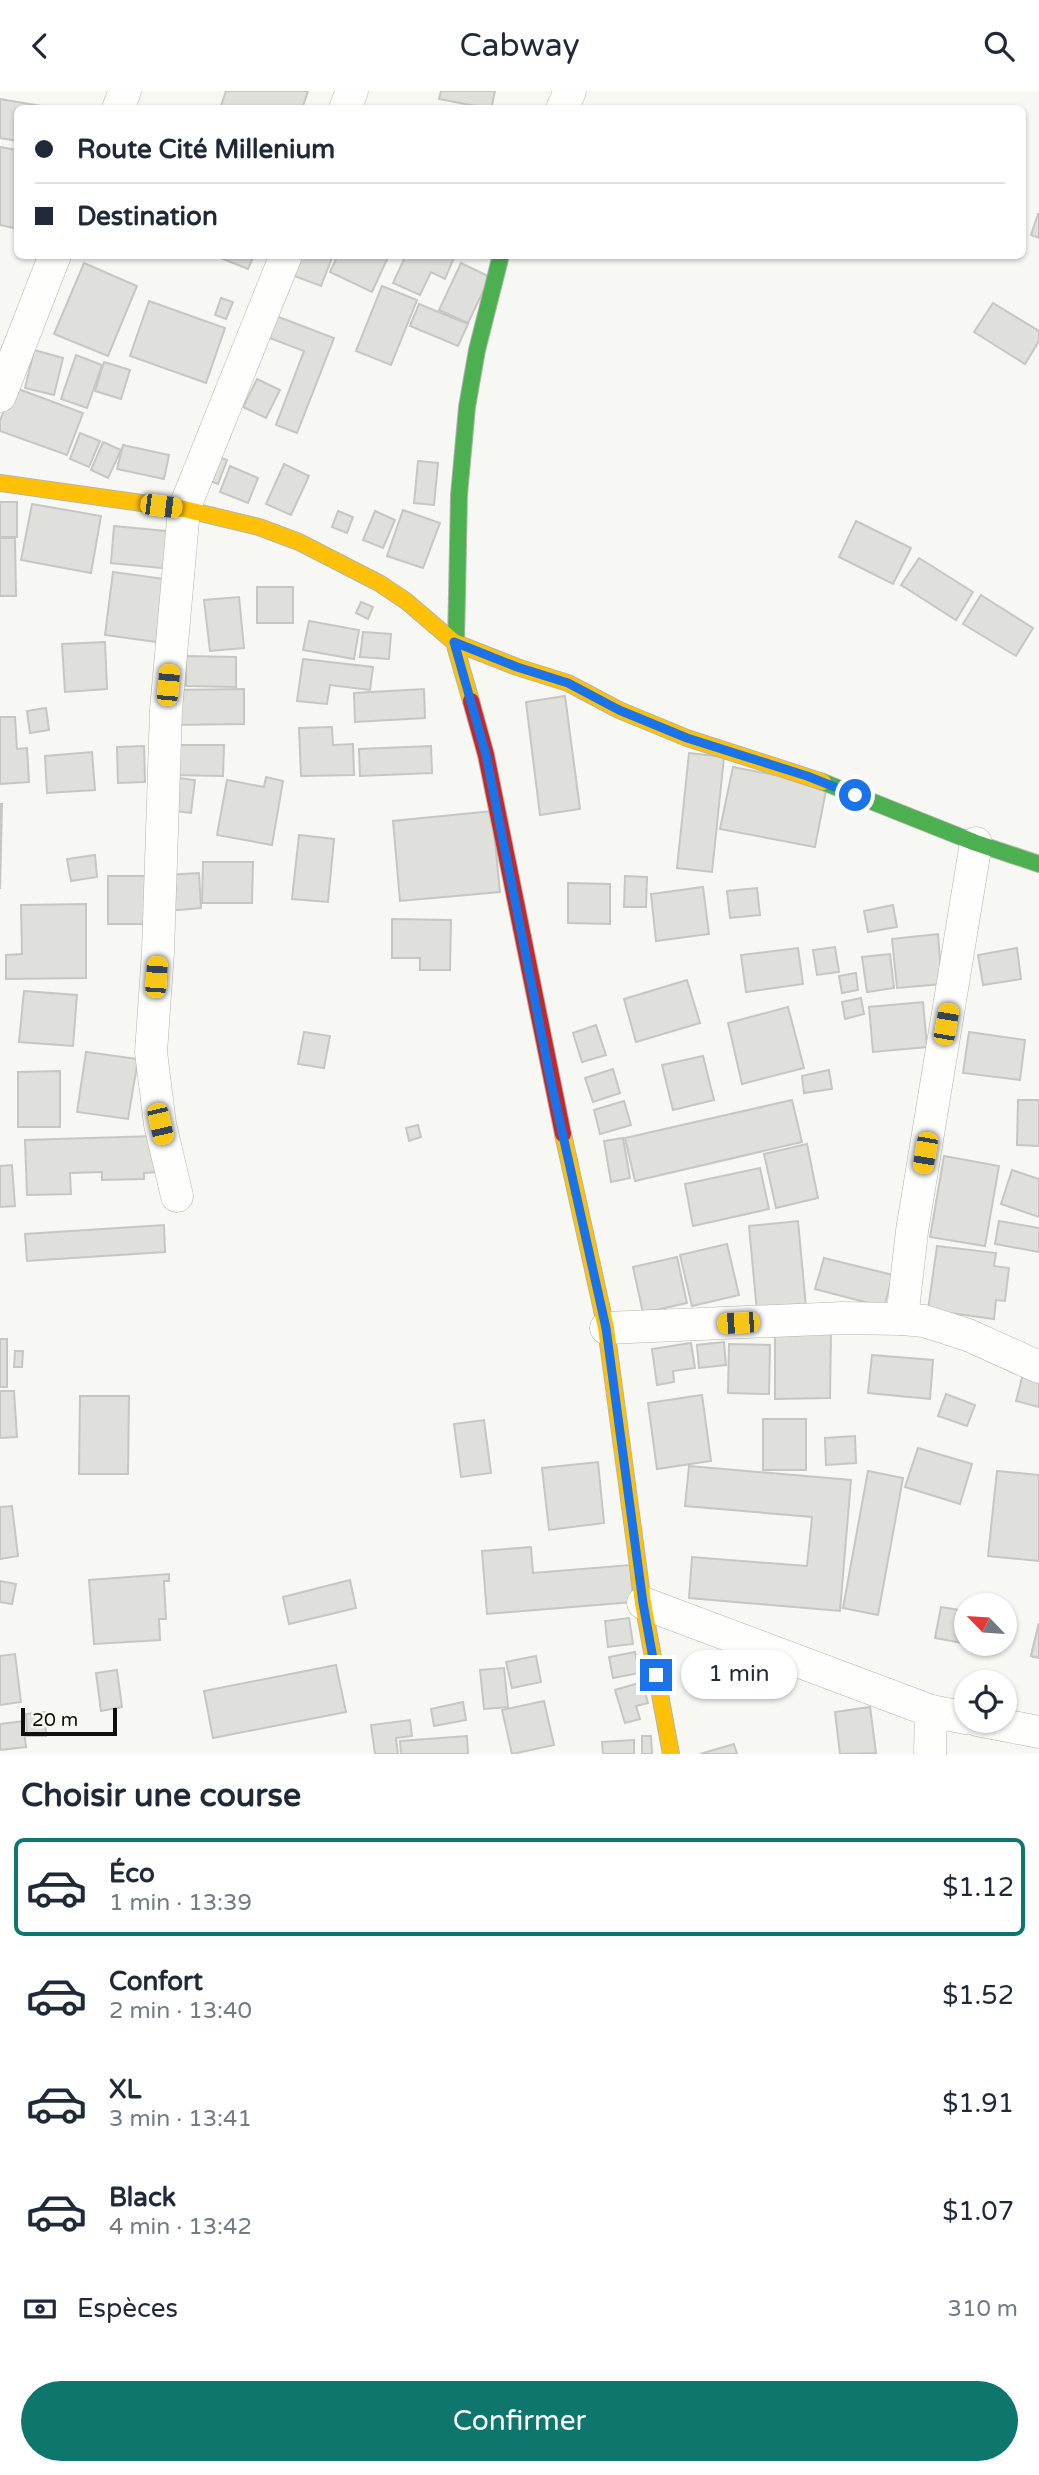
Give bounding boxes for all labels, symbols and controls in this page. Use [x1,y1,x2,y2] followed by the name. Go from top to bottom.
[21,27,59,65] icon: back
[459,27,580,65] text: Cabway
[980,27,1018,65] icon: search
[77,134,335,165] text: Route Cité Millenium
[77,201,218,232] text: Destination
[139,493,184,519] car
[156,663,181,707] car
[839,779,871,811] route start
[145,955,168,999] car
[933,1001,960,1047] car
[146,1101,175,1147] car
[912,1130,939,1176] car
[717,1311,760,1335] car
[954,1593,1017,1655] north arrow
[954,1593,1017,1733] map controls
[680,1651,796,1699] callout: 1 min
[640,1659,672,1691] route end
[708,1660,770,1688] text: 1 min
[954,1670,1017,1733] button: locate
[21,1705,117,1737] scale bar
[32,1709,78,1731] text: 20 m
[21,1777,301,1815] text: Choisir une course
[25,1856,88,1919] icon: car
[109,1858,155,1889] text: Éco
[942,1872,1014,1903] text: $1.12
[109,1889,252,1917] text: 1 min · 13:39
[25,1964,88,2027] icon: car
[109,1966,203,1997] text: Confort
[942,1980,1014,2011] text: $1.52
[109,1997,252,2025] text: 2 min · 13:40
[25,2072,88,2135] icon: car
[109,2074,141,2105] text: XL
[942,2088,1014,2119] text: $1.91
[109,2105,252,2133] text: 3 min · 13:41
[25,2180,88,2243] icon: car
[109,2182,176,2213] text: Black
[942,2196,1014,2227] text: $1.07
[109,2213,252,2241] text: 4 min · 13:42
[21,2290,59,2328] icon: cash
[77,2293,178,2324] text: Espèces
[948,2295,1018,2323] text: 310 m
[21,2381,1018,2461] button: Confirmer

